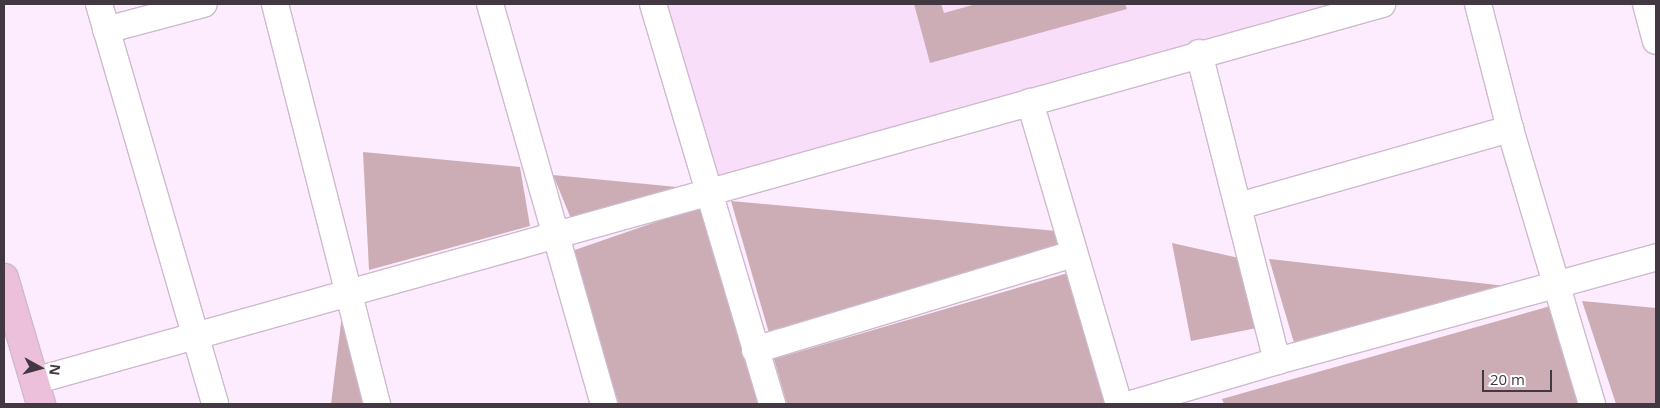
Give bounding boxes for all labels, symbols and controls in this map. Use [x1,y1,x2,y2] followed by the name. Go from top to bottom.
[15,343,65,393] north arrow
[1485,360,1555,392] scale bar
[45,363,66,377] text: N
[1490,369,1525,389] text: 20 m

